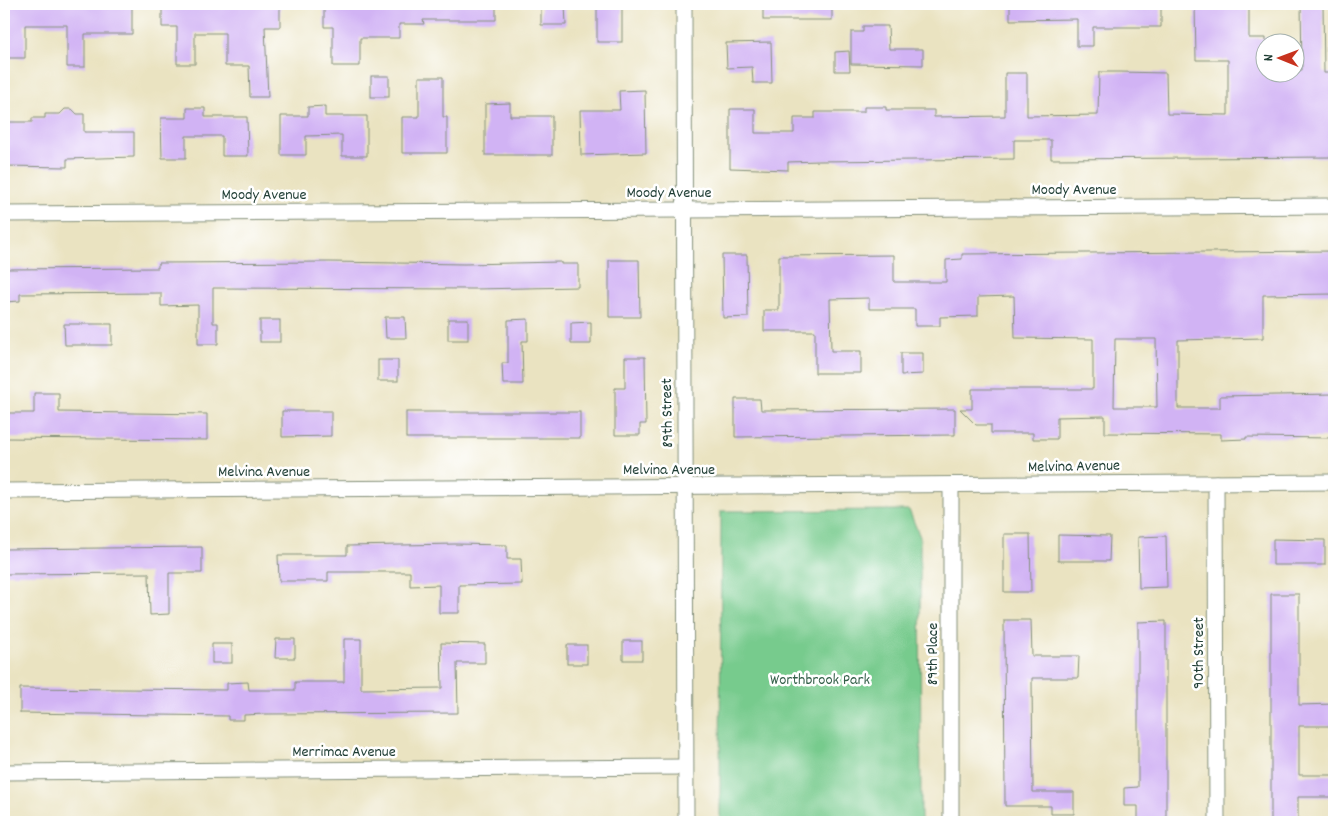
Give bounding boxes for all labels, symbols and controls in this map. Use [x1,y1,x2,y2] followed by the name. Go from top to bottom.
[1256,32,1306,82] north arrow
[1259,54,1279,61] text: N
[1031,179,1117,202] street label: Moody Avenue
[626,182,712,205] street label: Moody Avenue
[221,184,307,207] street label: Moody Avenue
[656,378,680,448] street label: 89th Street
[1028,455,1120,479] street label: Melvina Avenue
[623,459,715,482] street label: Melvina Avenue
[218,461,310,484] street label: Melvina Avenue
[1188,617,1211,689] street label: 90th Street
[922,623,945,685] street label: 89th Place
[770,669,870,692] park label: Worthbrook Park
[292,741,396,764] street label: Merrimac Avenue

